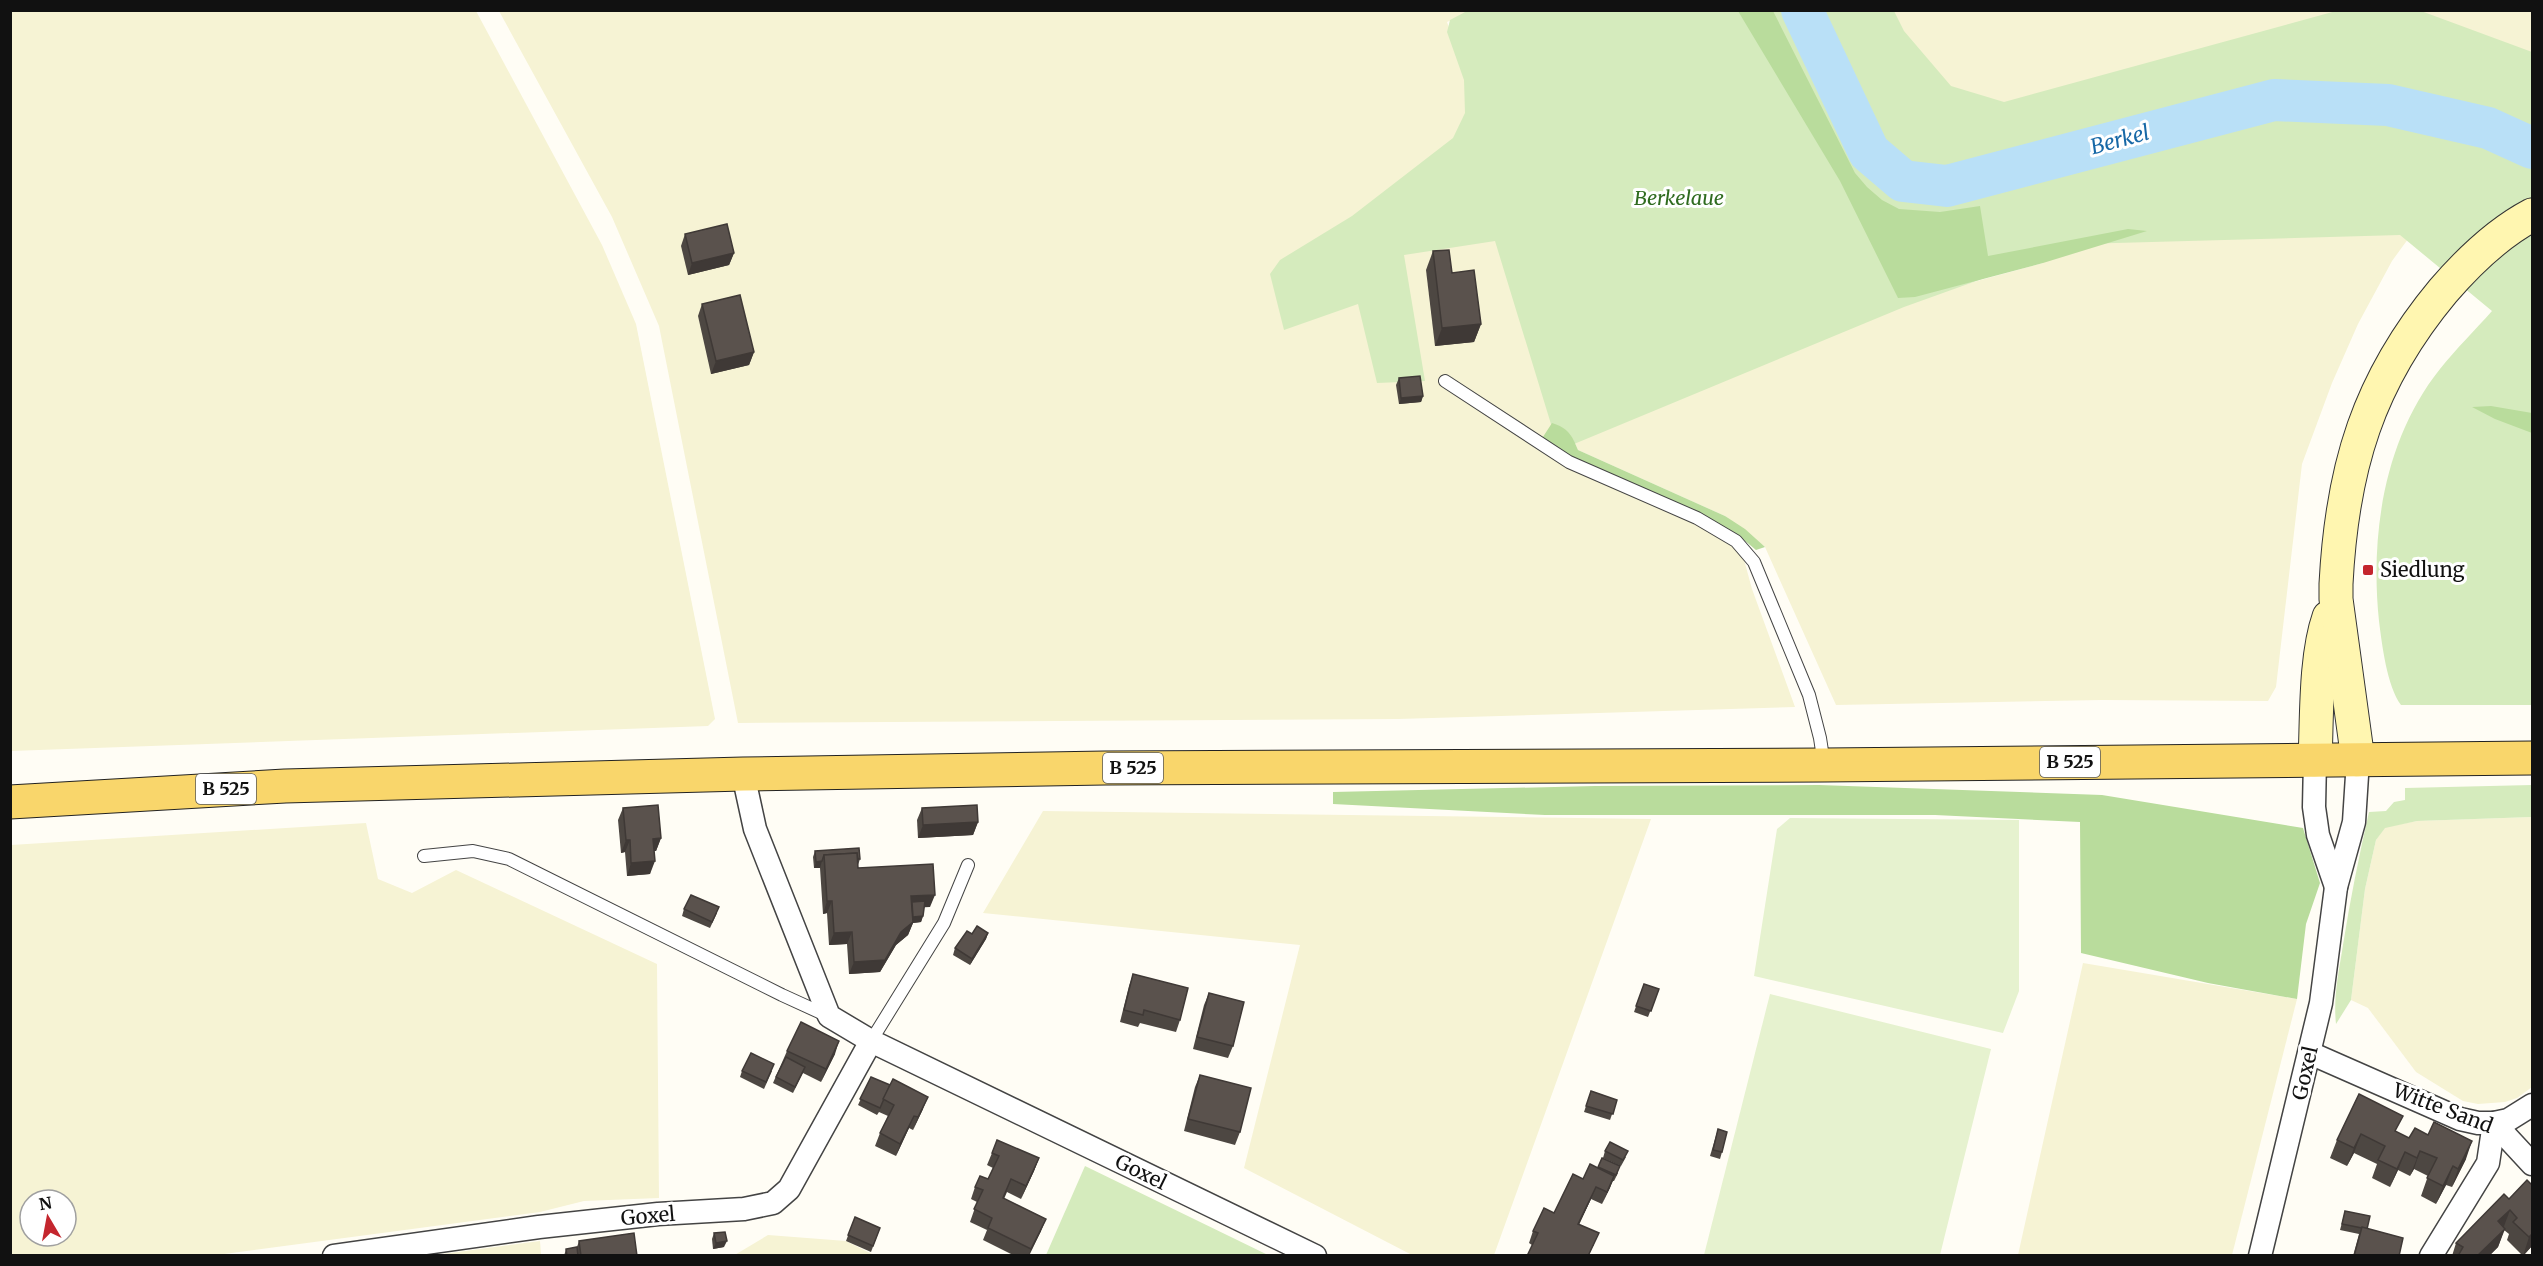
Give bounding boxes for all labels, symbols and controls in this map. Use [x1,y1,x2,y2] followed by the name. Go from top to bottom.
[2087,119,2152,160] water label: Berkel
[1634,185,1724,210] park label: Berkelaue
[2380,557,2465,582] place label: Siedlung
[2361,563,2375,577] marker: Siedlung
[2040,747,2100,777] road number: B 525
[1103,753,1163,783] road number: B 525
[196,774,256,804] road number: B 525
[2286,1044,2323,1102] street label: Goxel
[2389,1077,2497,1138] street label: Witte Sand
[1111,1148,1171,1195] street label: Goxel
[18,1188,78,1248] north arrow
[37,1192,54,1214] text: N
[620,1201,676,1230] street label: Goxel

